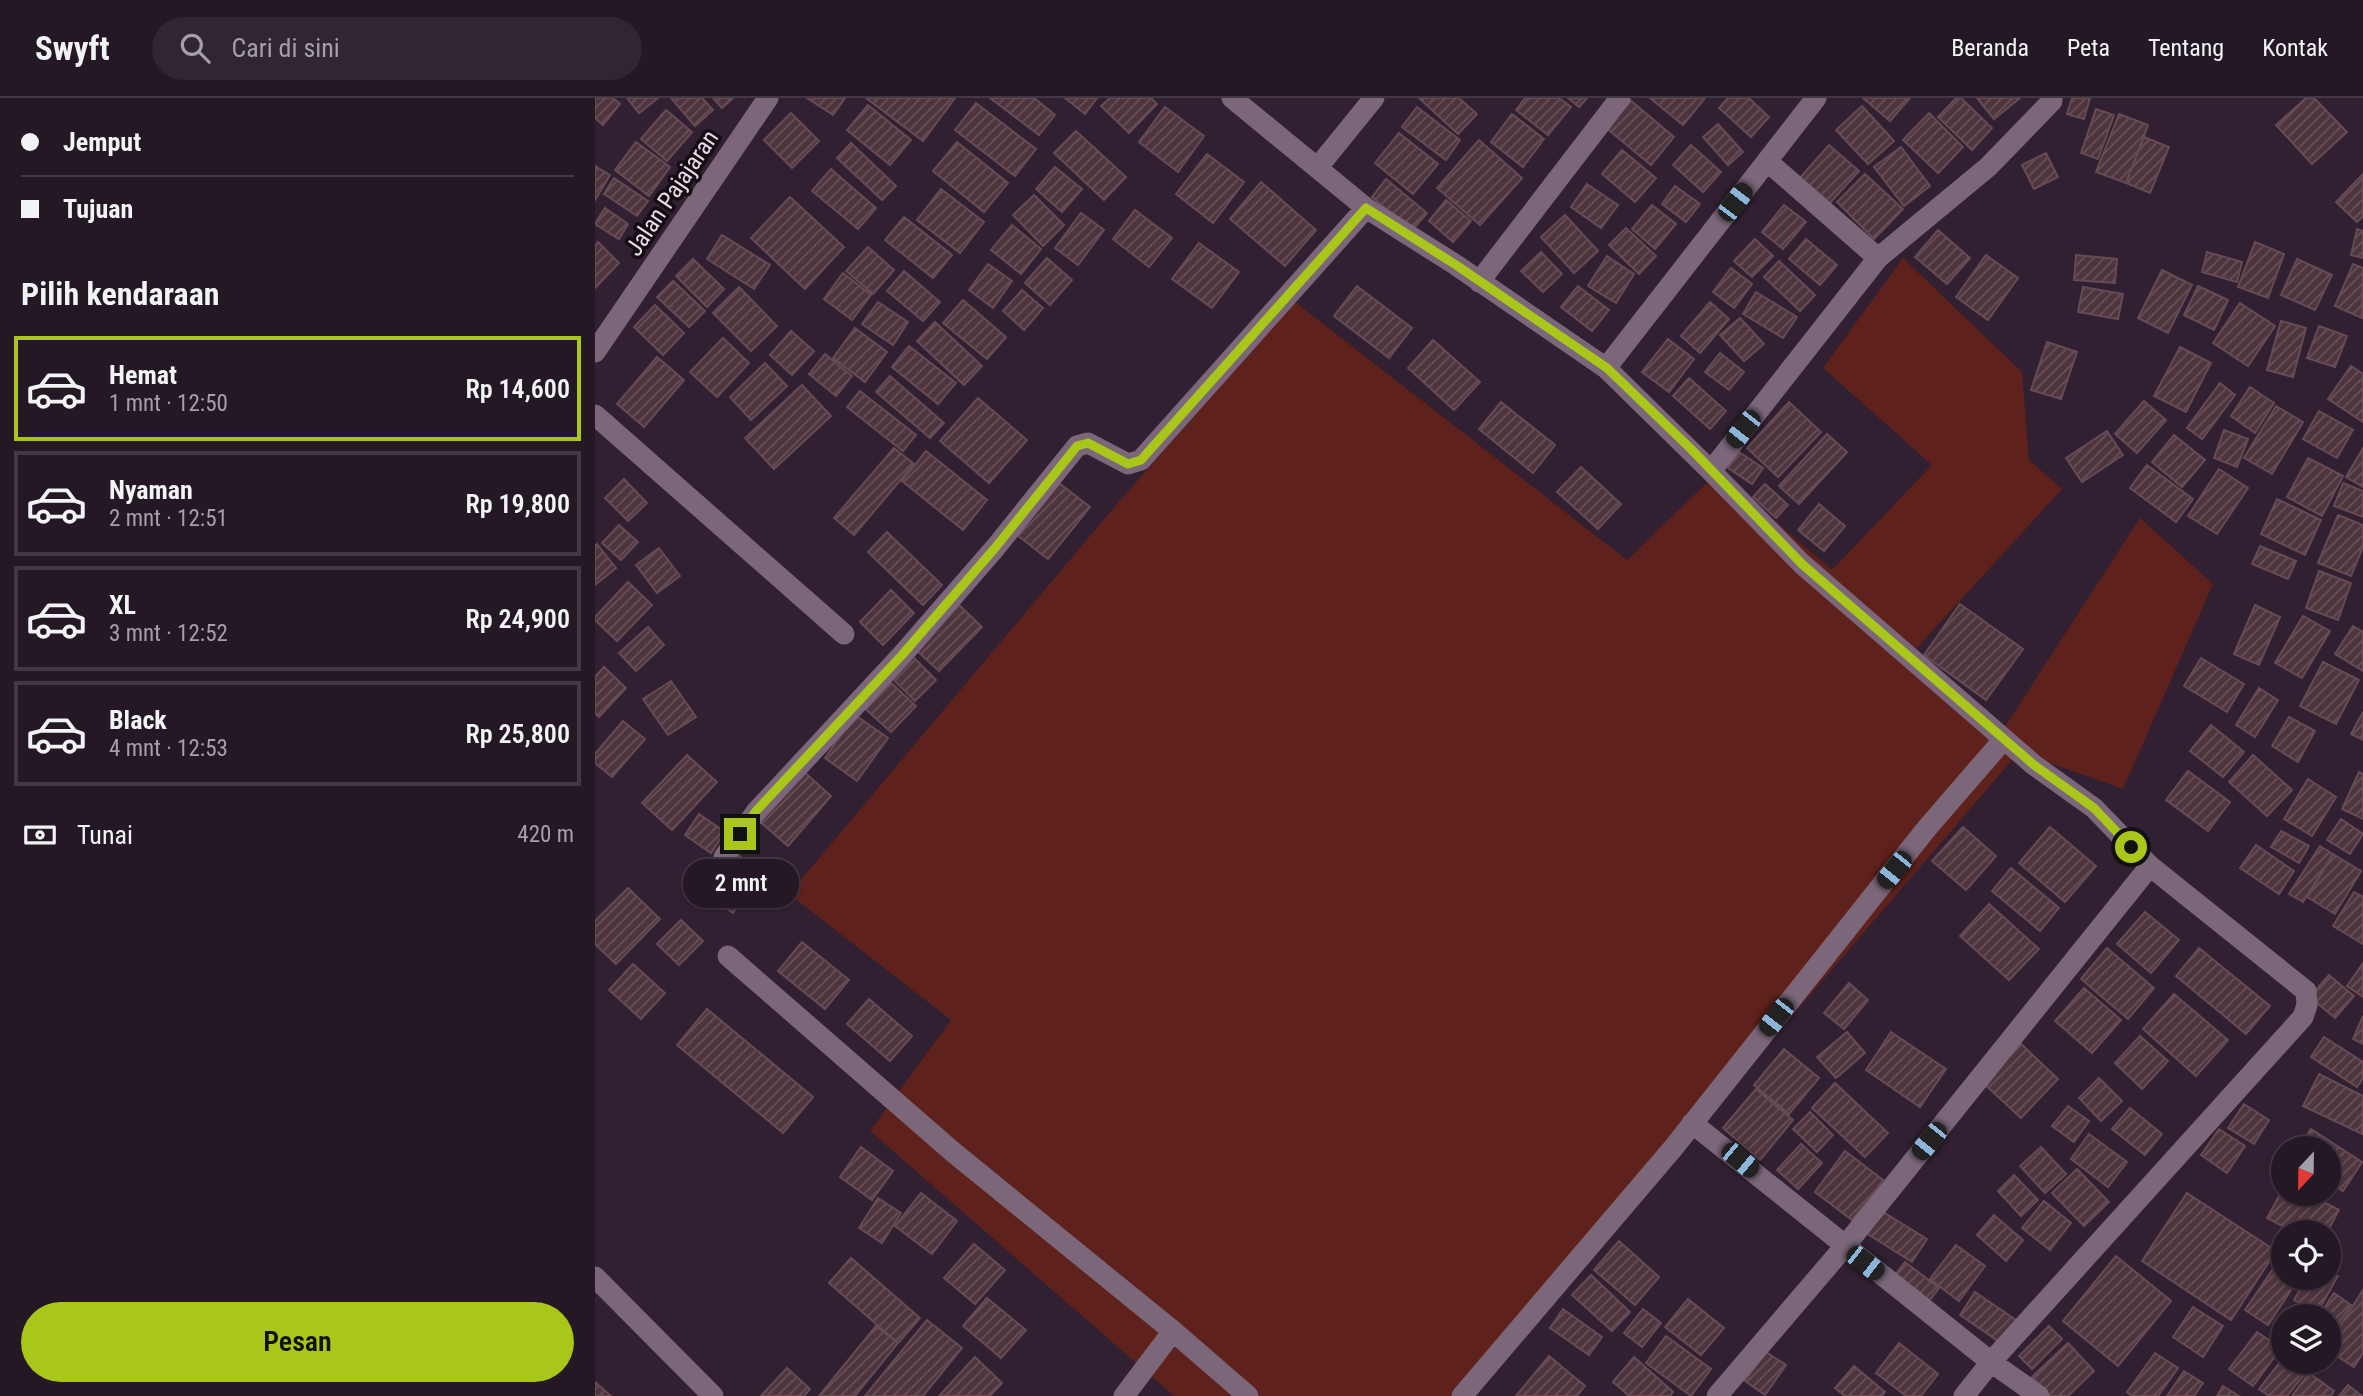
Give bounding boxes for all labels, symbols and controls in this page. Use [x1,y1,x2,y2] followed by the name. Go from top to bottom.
[152,17,642,80] search box
[35,29,110,68] text: Swyft
[176,29,214,67] icon: search
[232,33,340,63] text: Cari di sini
[1951,34,2029,62] text: Beranda
[2067,34,2110,62] text: Peta
[2148,34,2224,62] text: Tentang
[2262,34,2328,62] text: Kontak
[620,125,724,261] street label: Jalan Pajajaran
[63,127,141,157] text: Jemput
[1714,179,1757,225] car
[63,194,133,224] text: Tujuan
[21,275,220,313] text: Pilih kendaraan
[25,357,88,420] icon: car
[109,360,177,390] text: Hemat
[465,374,570,404] text: Rp 14,600
[109,390,228,417] text: 1 mnt · 12:50
[1722,406,1765,452] car
[25,472,88,535] icon: car
[109,475,193,505] text: Nyaman
[465,489,570,519] text: Rp 19,800
[109,505,228,532] text: 2 mnt · 12:51
[25,587,88,650] icon: car
[109,590,136,620] text: XL
[465,604,570,634] text: Rp 24,900
[109,620,228,647] text: 3 mnt · 12:52
[25,702,88,765] icon: car
[109,705,167,735] text: Black
[465,719,570,749] text: Rp 25,800
[109,735,228,762] text: 4 mnt · 12:53
[21,816,59,854] icon: cash
[724,818,756,850] route end
[77,820,133,850] text: Tunai
[517,821,574,848] text: 420 m
[2115,831,2147,863] route start
[1873,847,1916,893] car
[682,858,798,908] callout: 2 mnt
[715,870,767,897] text: 2 mnt
[1755,994,1798,1040] car
[1908,1118,1951,1164] car
[2271,1136,2341,1206] north arrow
[2271,1136,2341,1374] map controls
[1718,1138,1763,1182] car
[2271,1220,2341,1290] button: locate
[1842,1242,1889,1284] car
[21,1302,574,1382] button: Pesan
[2271,1304,2341,1374] button: layers

